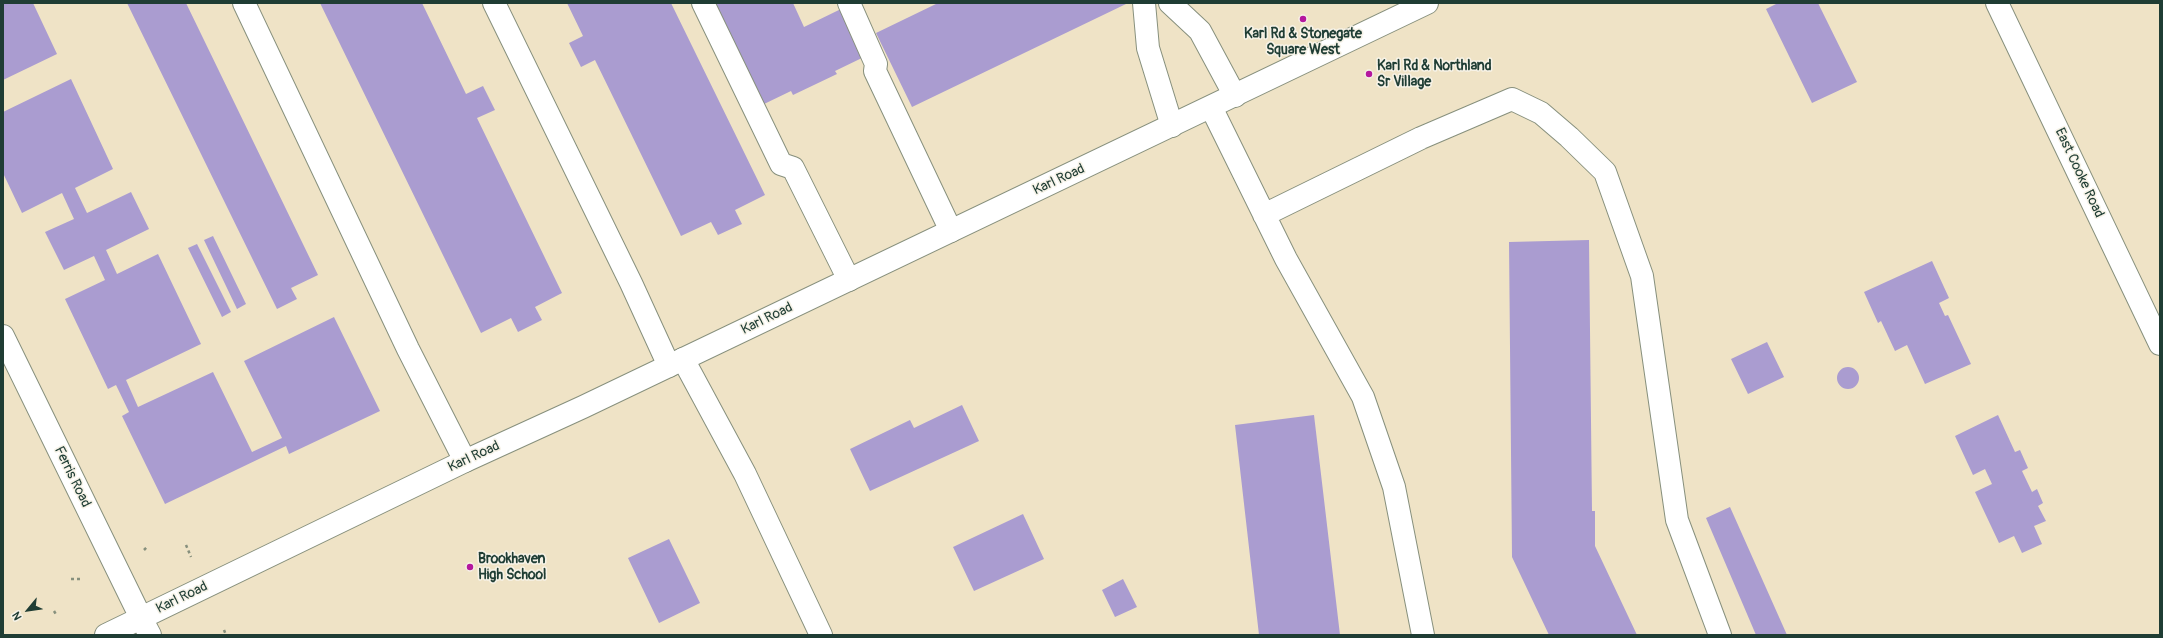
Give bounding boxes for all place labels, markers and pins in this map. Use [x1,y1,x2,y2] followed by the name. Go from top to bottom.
[1298,14,1308,24] marker: Karl Rd & Stonegate Square West
[1244,26,1362,58] place label: Karl Rd & Stonegate Square West
[1377,58,1492,90] place label: Karl Rd & Northland Sr Village
[1364,69,1374,79] marker: Karl Rd & Northland Sr Village
[478,551,546,584] place label: Brookhaven High School
[465,562,475,572] marker: Brookhaven High School

